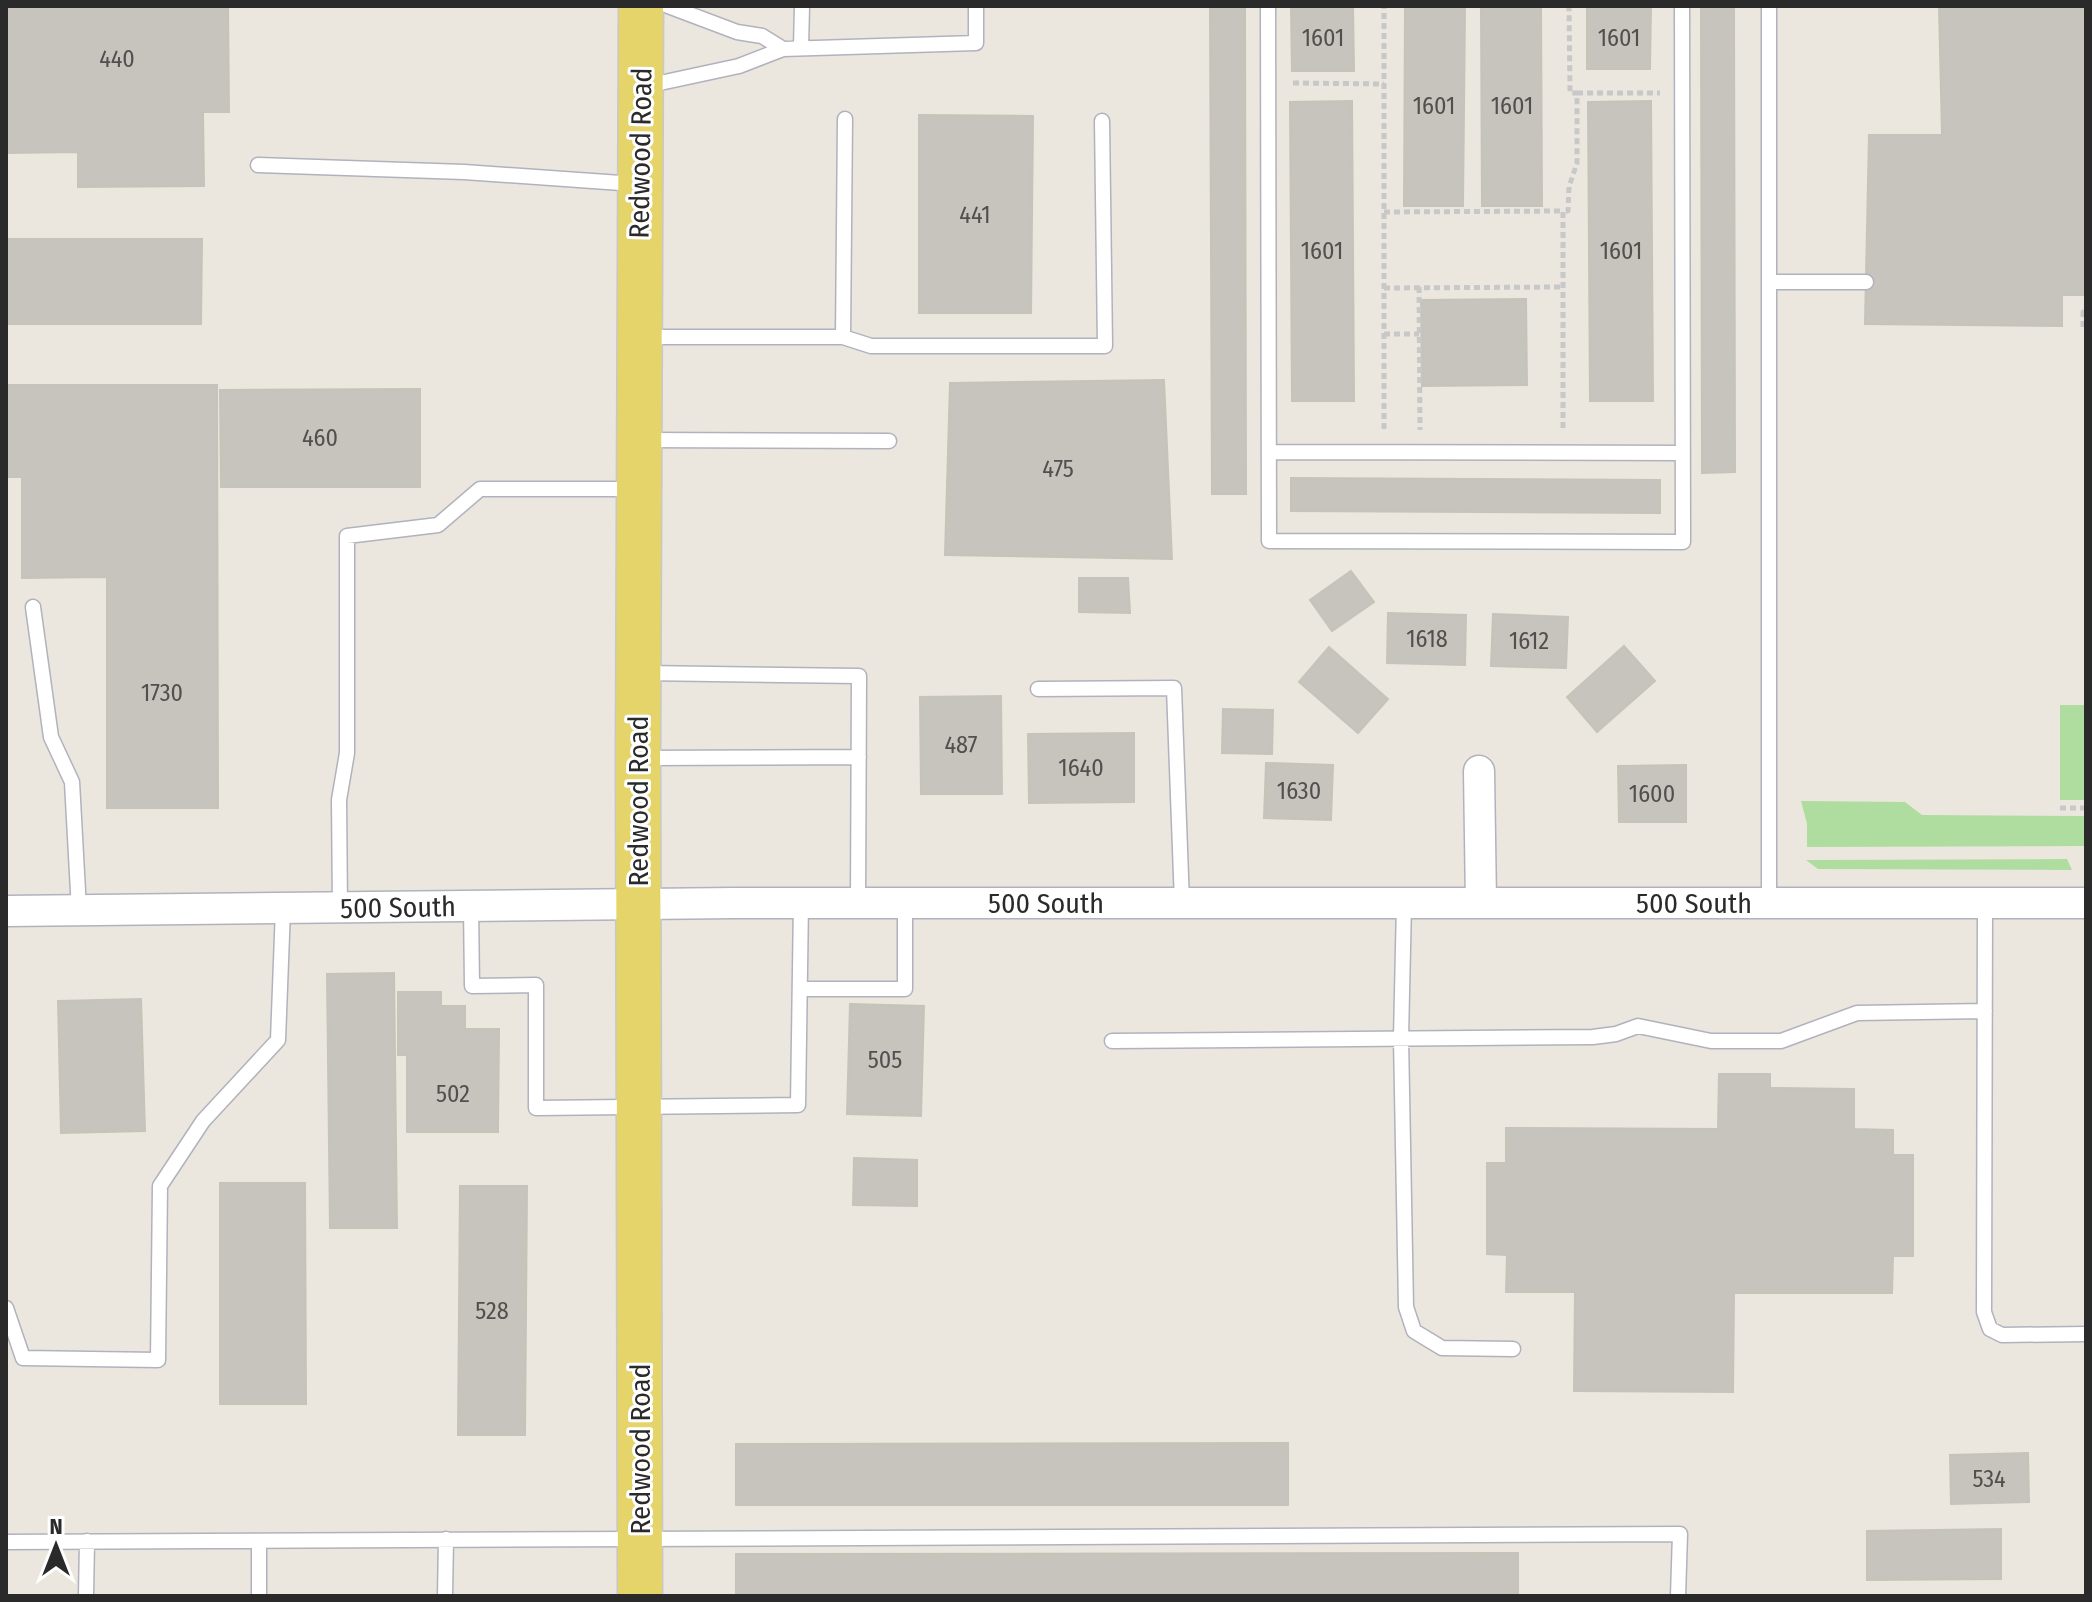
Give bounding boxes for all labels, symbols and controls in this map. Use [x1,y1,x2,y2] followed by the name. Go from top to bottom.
[1302,24,1344,52] house number: 1601
[1598,24,1640,52] house number: 1601
[99,45,135,73] house number: 440
[623,67,658,239] street label: Redwood Road
[1413,92,1455,120] house number: 1601
[1491,92,1533,120] house number: 1601
[959,201,991,229] house number: 441
[1301,237,1343,265] house number: 1601
[1600,237,1642,265] house number: 1601
[302,424,338,452] house number: 460
[1042,455,1074,483] house number: 475
[1406,625,1448,653] house number: 1618
[1509,627,1549,655] house number: 1612
[141,679,183,707] house number: 1730
[622,715,655,887] street label: Redwood Road
[944,731,978,759] house number: 487
[1058,754,1104,782] house number: 1640
[1277,777,1321,805] house number: 1630
[1629,780,1675,808] house number: 1600
[988,887,1104,920] street label: 500 South
[1636,887,1752,920] street label: 500 South
[340,890,456,925] street label: 500 South
[868,1046,902,1074] house number: 505
[436,1080,470,1108] house number: 502
[475,1297,509,1325] house number: 528
[624,1363,657,1535] street label: Redwood Road
[1972,1465,2006,1493] house number: 534
[16,1506,96,1586] north arrow
[49,1513,63,1540] text: N

